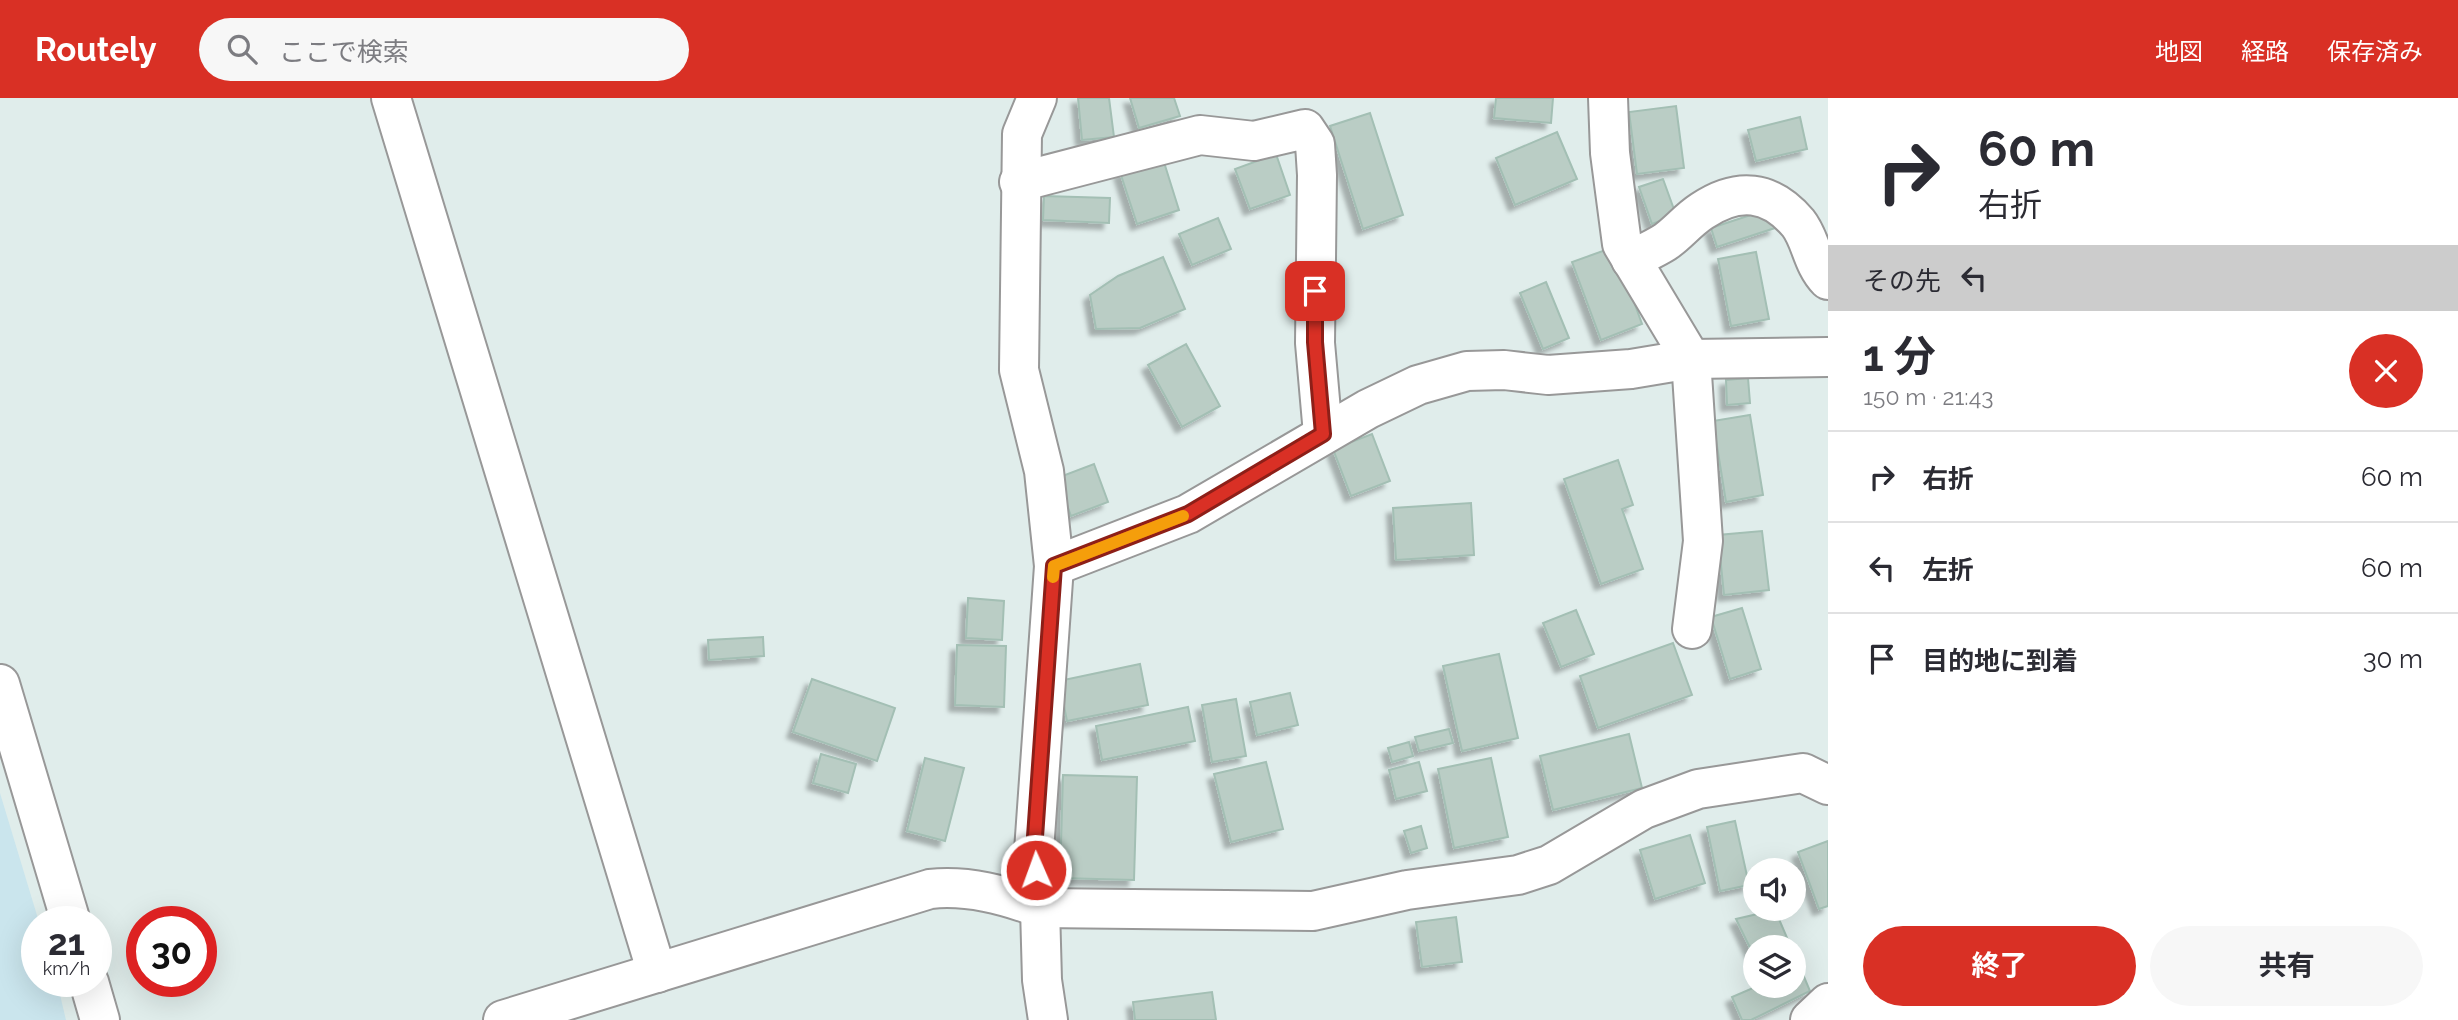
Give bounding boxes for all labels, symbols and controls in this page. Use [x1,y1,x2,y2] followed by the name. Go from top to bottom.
[199,18,689,81] search box
[35,30,157,69] text: Routely
[223,30,261,68] icon: search
[279,37,409,67] text: ここで検索
[2155,37,2203,66] text: 地図
[2241,37,2289,66] text: 経路
[2327,37,2423,66] text: 保存済み
[1978,120,2095,177] text: 60 m
[1863,126,1954,217] icon: right
[1978,186,2042,223] text: 右折
[1955,259,1993,297] icon: left
[1285,261,1345,321] pin
[1863,266,1941,296] text: その先
[1296,272,1334,310] icon: arrive
[1863,332,1936,381] text: 1 分
[2349,334,2423,408] button: close
[1863,383,1994,410] text: 150 m · 21:43
[1863,458,1901,496] icon: right
[2361,462,2423,492] text: 60 m
[1922,464,1974,494] text: 右折
[1863,549,1901,587] icon: left
[2361,553,2423,583] text: 60 m
[1922,555,1974,585] text: 左折
[1863,640,1901,678] icon: arrive
[2363,644,2423,674] text: 30 m
[1922,646,2078,676] text: 目的地に到着
[999,833,1073,907] position arrow
[1743,858,1806,998] map controls
[1743,858,1806,921] button: sound
[126,906,217,997] speed limit sign: 30
[48,922,85,963] text: 21
[1863,926,2136,1006] button: 終了
[2150,926,2423,1006] button: 共有
[1743,935,1806,998] button: layers
[43,958,90,979] text: km/h

